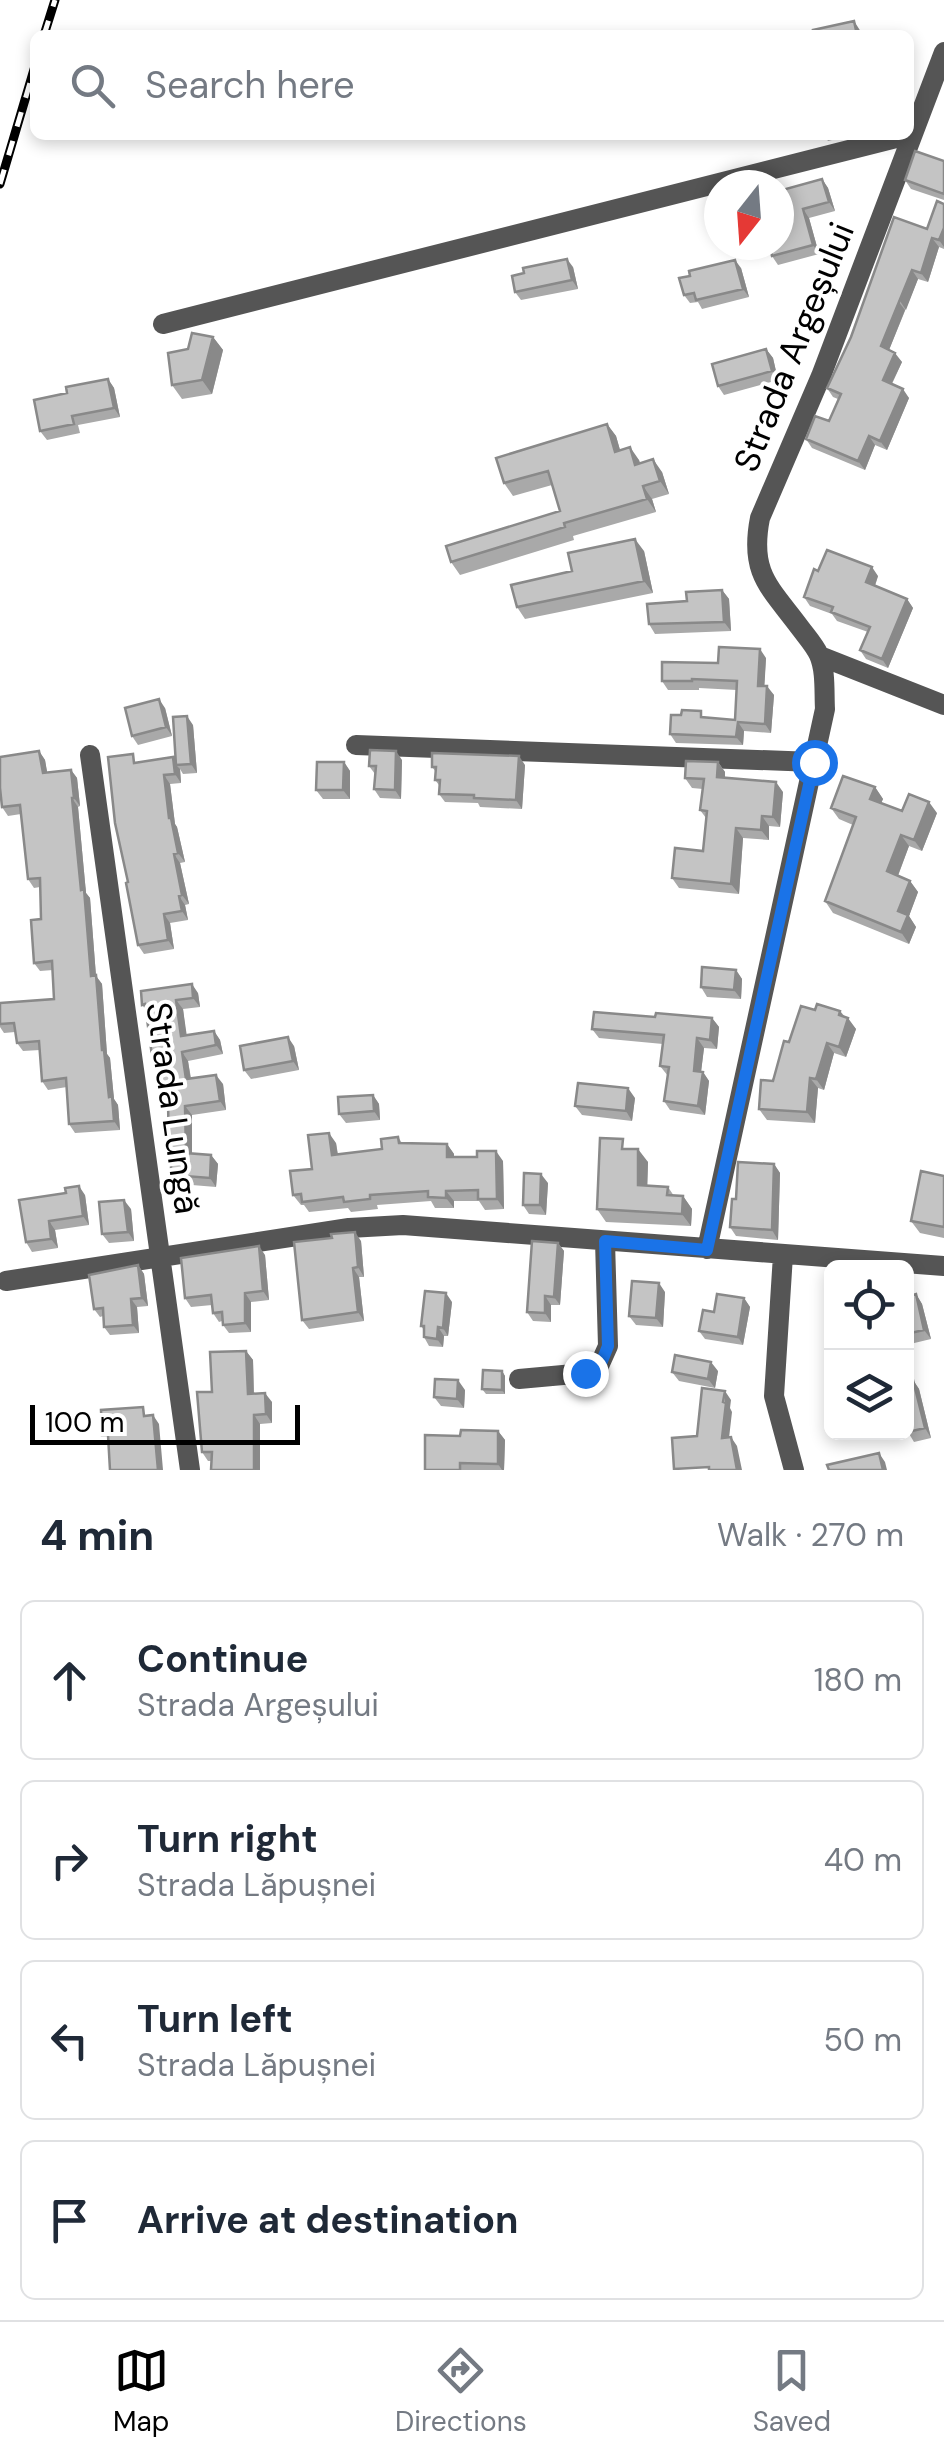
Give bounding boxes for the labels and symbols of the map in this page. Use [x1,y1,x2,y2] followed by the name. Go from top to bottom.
[704,170,794,260] north arrow
[723,216,865,478] street label: Strada Argeșului
[792,740,838,786] route start
[135,999,211,1217] street label: Strada Lungă
[563,1351,609,1397] route end
[30,1400,300,1444] scale bar

